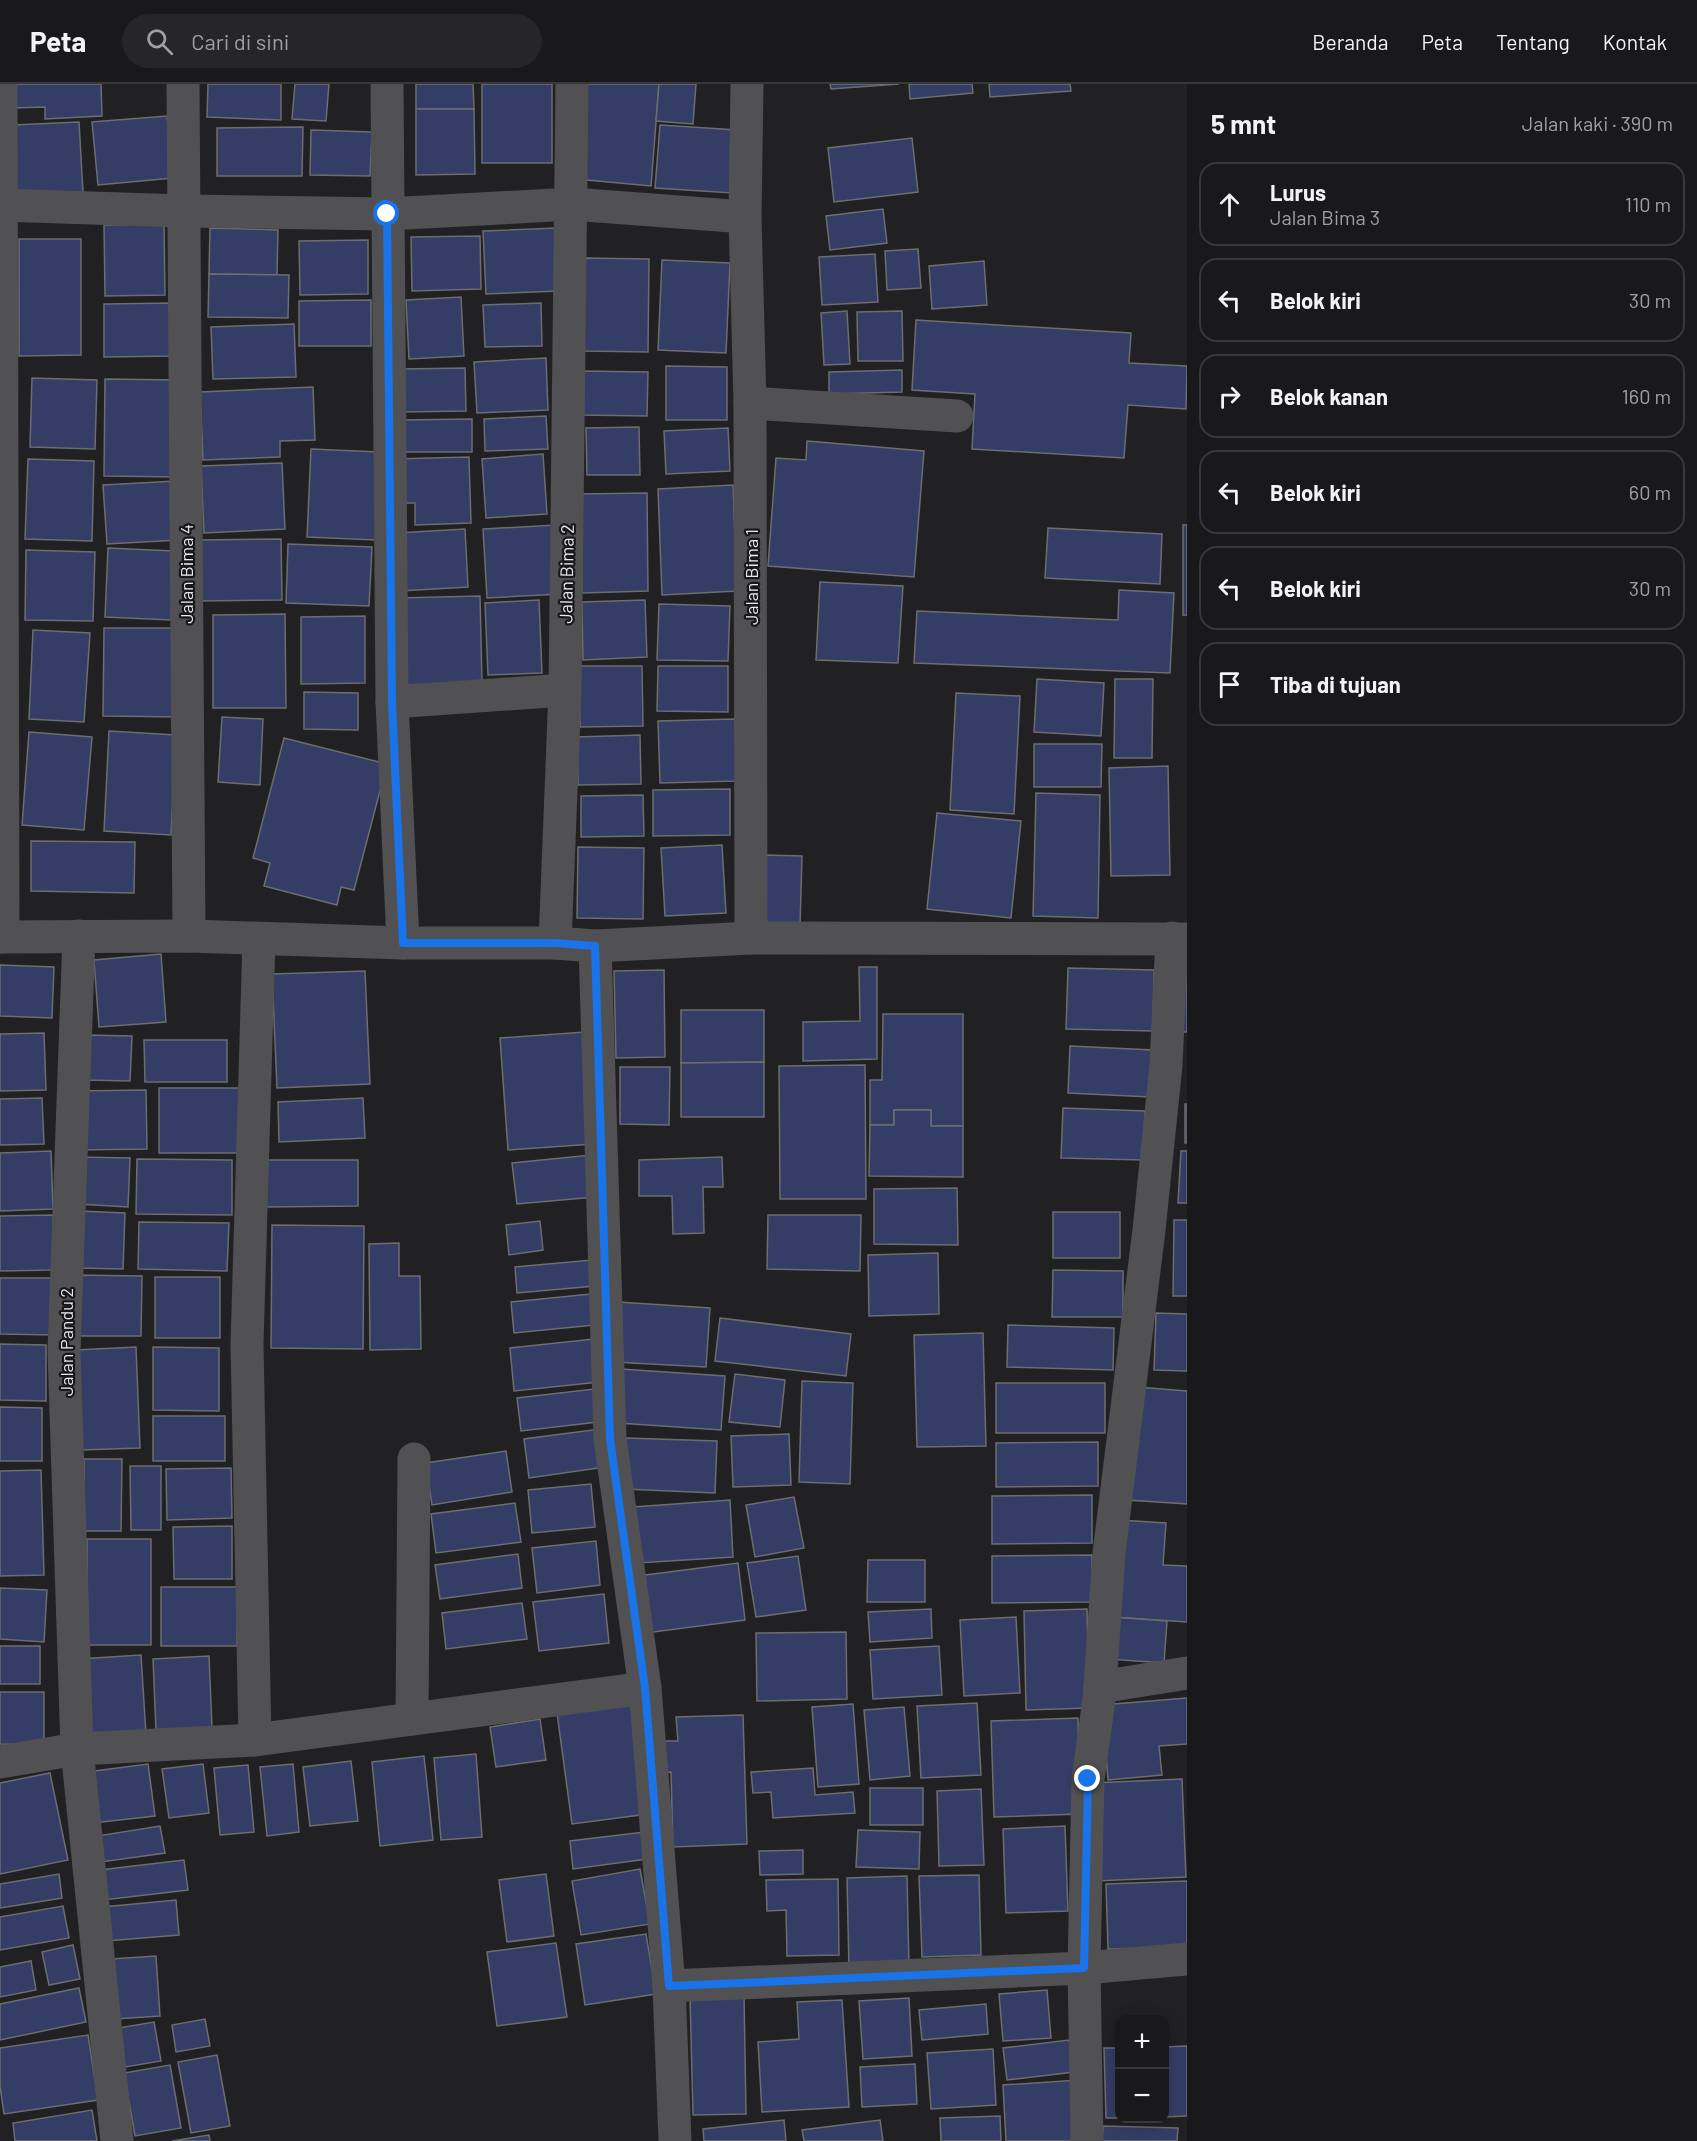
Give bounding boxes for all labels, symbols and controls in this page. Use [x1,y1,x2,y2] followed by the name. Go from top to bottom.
[122,14,542,68] search box
[30,24,86,58] text: Peta
[143,25,176,58] icon: search
[191,28,289,54] text: Cari di sini
[1312,29,1388,54] text: Beranda
[1421,29,1463,54] text: Peta
[1496,29,1570,54] text: Tentang
[1603,29,1667,54] text: Kontak
[1211,108,1276,139] text: 5 mnt
[1522,111,1673,135] text: Jalan kaki · 390 m
[1270,179,1326,205] text: Lurus
[1213,188,1246,221] icon: ahead
[1625,192,1671,216] text: 110 m
[373,200,399,226] route start
[1270,205,1380,229] text: Jalan Bima 3
[1213,284,1246,317] icon: left
[1270,287,1361,313] text: Belok kiri
[1629,288,1671,312] text: 30 m
[1213,380,1246,413] icon: right
[1270,383,1388,409] text: Belok kanan
[1622,384,1671,408] text: 160 m
[1213,476,1246,509] icon: left
[1270,479,1361,505] text: Belok kiri
[1629,480,1671,504] text: 60 m
[175,524,197,624] street label: Jalan Bima 4
[554,524,578,624] street label: Jalan Bima 2
[740,529,762,625] street label: Jalan Bima 1
[1213,572,1246,605] icon: left
[1270,575,1361,601] text: Belok kiri
[1629,576,1671,600] text: 30 m
[1213,668,1246,701] icon: arrive
[1270,671,1401,697] text: Tiba di tujuan
[55,1288,77,1396] street label: Jalan Pandu 2
[1074,1765,1100,1791] route end
[1115,2015,1169,2123] map controls
[1115,2015,1169,2069] button: +
[1115,2069,1169,2123] button: −

